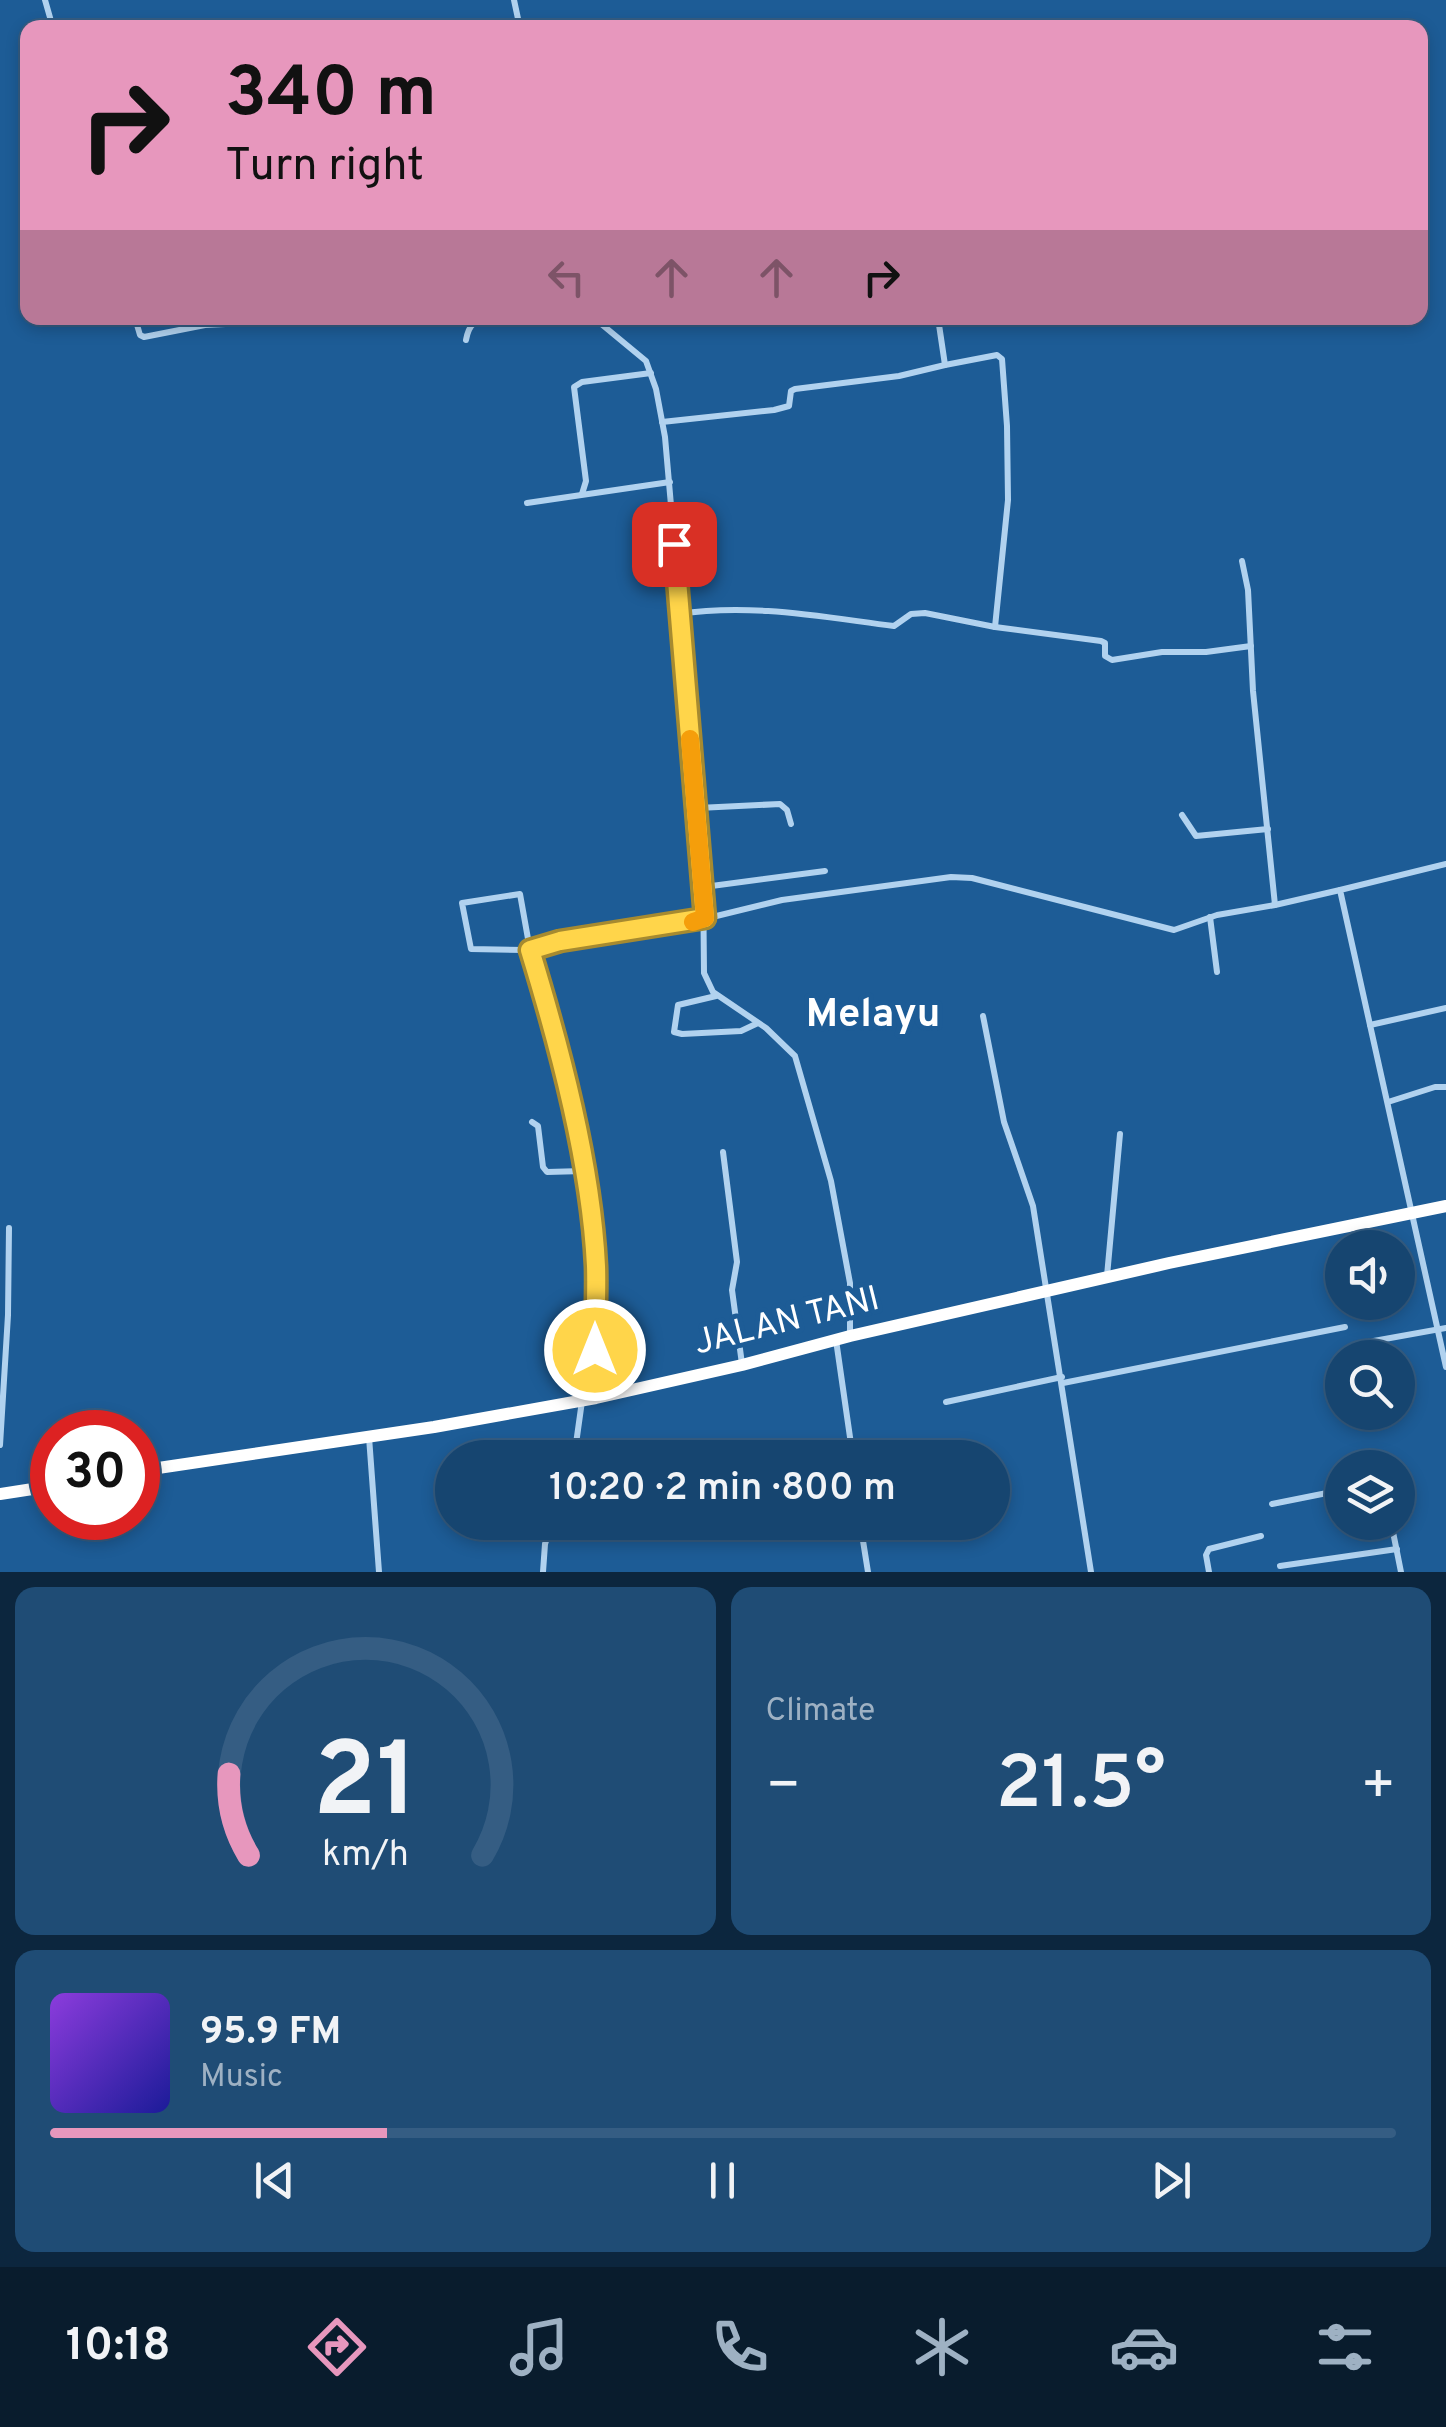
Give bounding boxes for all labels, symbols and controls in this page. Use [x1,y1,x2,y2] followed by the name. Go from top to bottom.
[225,52,437,141] text: 340 m
[60,60,190,190] icon: right
[225,139,424,196] text: Turn right
[539,250,594,305] icon: left
[644,250,699,305] icon: ahead
[749,250,804,305] icon: ahead
[854,250,909,305] icon: right
[632,502,717,587] pin
[647,517,702,572] icon: arrive
[806,991,940,1041] district label: Melayu
[1325,1230,1415,1540] map controls
[1325,1230,1415,1320] button: sound
[690,1278,884,1366] street label: JALAN TANI
[543,1298,647,1402] position arrow
[1325,1340,1415,1430] button: search
[30,1410,160,1540] speed limit sign: 30
[1325,1450,1415,1540] button: layers
[549,1465,896,1514] text: 10:20 · 2 min · 800 m
[766,1692,875,1732] text: Climate
[313,1721,418,1853] text: 21
[996,1740,1166,1835] text: 21.5°
[766,1753,801,1823] text: −
[1361,1753,1396,1823] text: +
[322,1833,409,1879] text: km/h
[200,2009,341,2058] text: 95.9 FM
[200,2058,283,2098] text: Music
[247,2153,302,2208] icon: previous
[695,2153,750,2208] icon: pause
[1144,2153,1199,2208] icon: next
[302,2312,372,2382] icon: directions
[504,2312,574,2382] icon: music
[705,2312,775,2382] icon: phone
[907,2312,977,2382] icon: climate
[1109,2312,1179,2382] icon: car
[1310,2312,1380,2382] icon: filters
[66,2319,171,2376] text: 10:18

